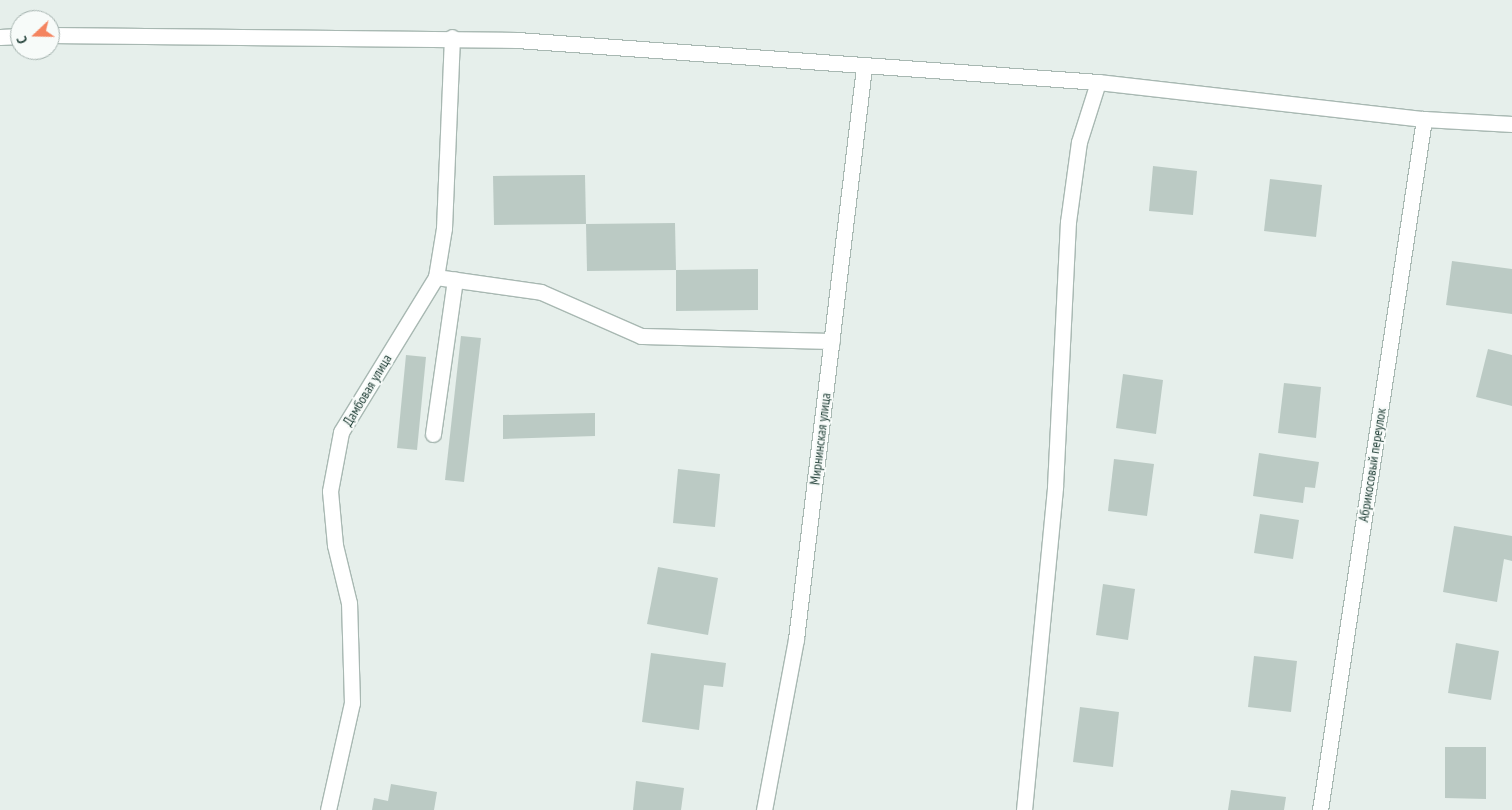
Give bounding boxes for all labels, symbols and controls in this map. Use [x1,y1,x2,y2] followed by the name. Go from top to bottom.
[10,10,60,60] north arrow
[12,34,31,46] text: С
[339,351,395,429] street label: Дамбовая улица
[806,392,834,486] street label: Мирнинская улица
[1355,407,1389,523] street label: Абрикосовый переулок

